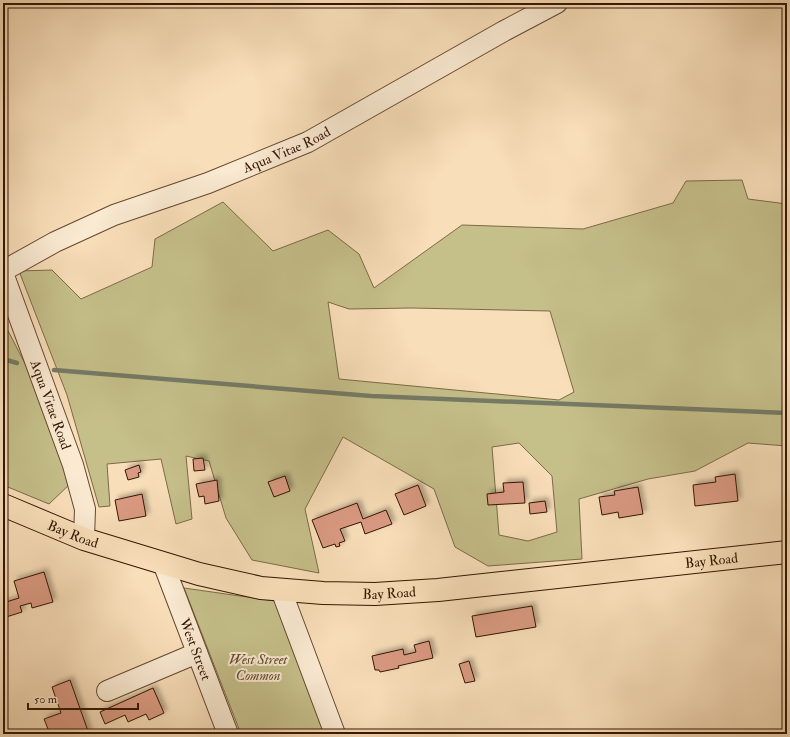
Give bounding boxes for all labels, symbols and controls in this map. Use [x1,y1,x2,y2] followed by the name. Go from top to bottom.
[239,123,333,177] street label: Aqua Vitae Road
[27,357,75,452] street label: Aqua Vitae Road
[45,516,101,551] street label: Bay Road
[684,549,739,572] street label: Bay Road
[362,583,416,603] street label: Bay Road
[176,615,215,683] street label: West Street
[229,651,288,684] park label: West Street Common
[28,685,138,711] scale bar
[34,692,58,707] text: 50 m

